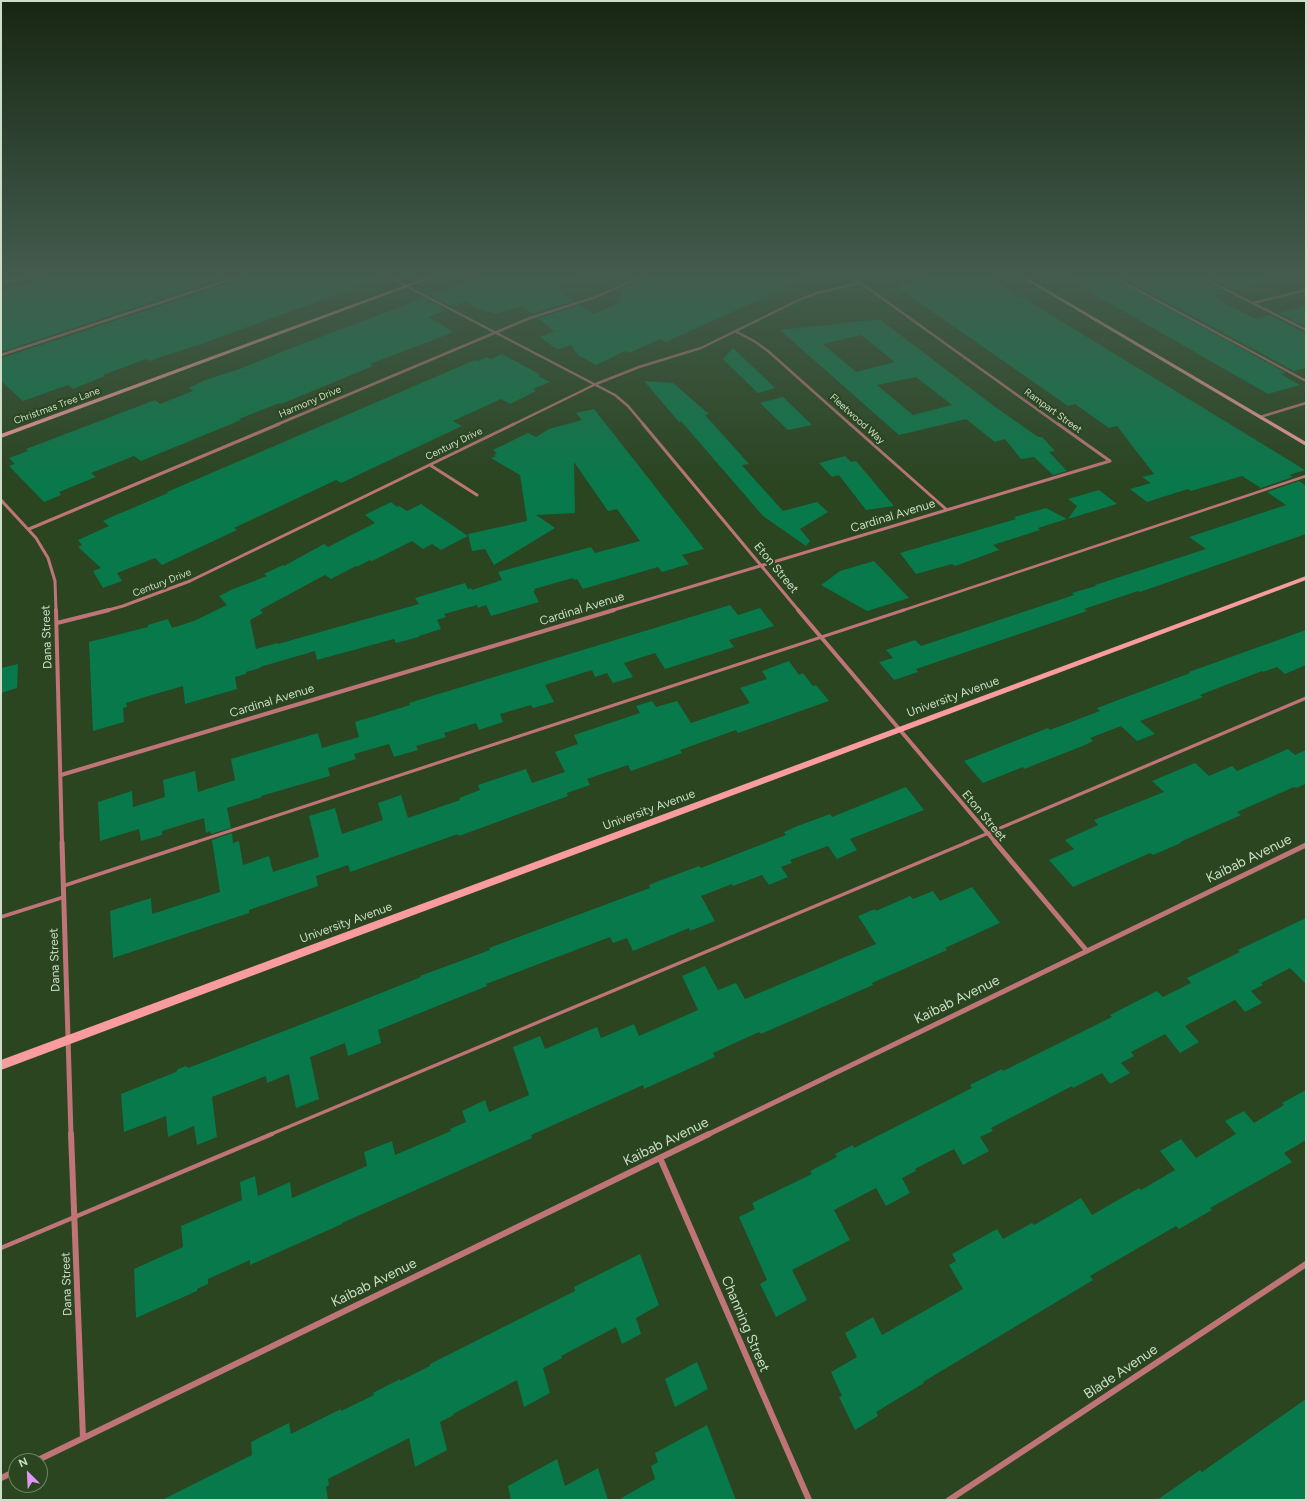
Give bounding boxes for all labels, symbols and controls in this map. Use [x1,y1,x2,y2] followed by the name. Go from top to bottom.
[277,383,343,421] street label: Harmony Drive
[12,385,102,427] street label: Christmas Tree Lane
[1022,386,1084,436] street label: Rampart Street
[827,391,887,447] street label: Fleetwood Way
[424,425,484,463] street label: Century Drive
[849,496,937,536] street label: Cardinal Avenue
[751,540,801,596] street label: Eton Street
[131,566,193,600] street label: Century Drive
[538,589,626,629] street label: Cardinal Avenue
[39,605,55,669] street label: Dana Street
[905,674,1001,720] street label: University Avenue
[228,681,316,721] street label: Cardinal Avenue
[601,787,697,833] street label: University Avenue
[959,788,1009,844] street label: Eton Street
[1203,831,1295,887] street label: Kaibab Avenue
[298,900,394,946] street label: University Avenue
[47,928,63,992] street label: Dana Street
[911,972,1003,1028] street label: Kaibab Avenue
[620,1114,712,1170] street label: Kaibab Avenue
[59,1252,75,1316] street label: Dana Street
[328,1255,420,1311] street label: Kaibab Avenue
[717,1273,773,1375] street label: Channing Street
[1081,1341,1161,1403] street label: Blade Avenue
[8,1453,48,1493] north arrow
[17,1455,30,1470] text: N

